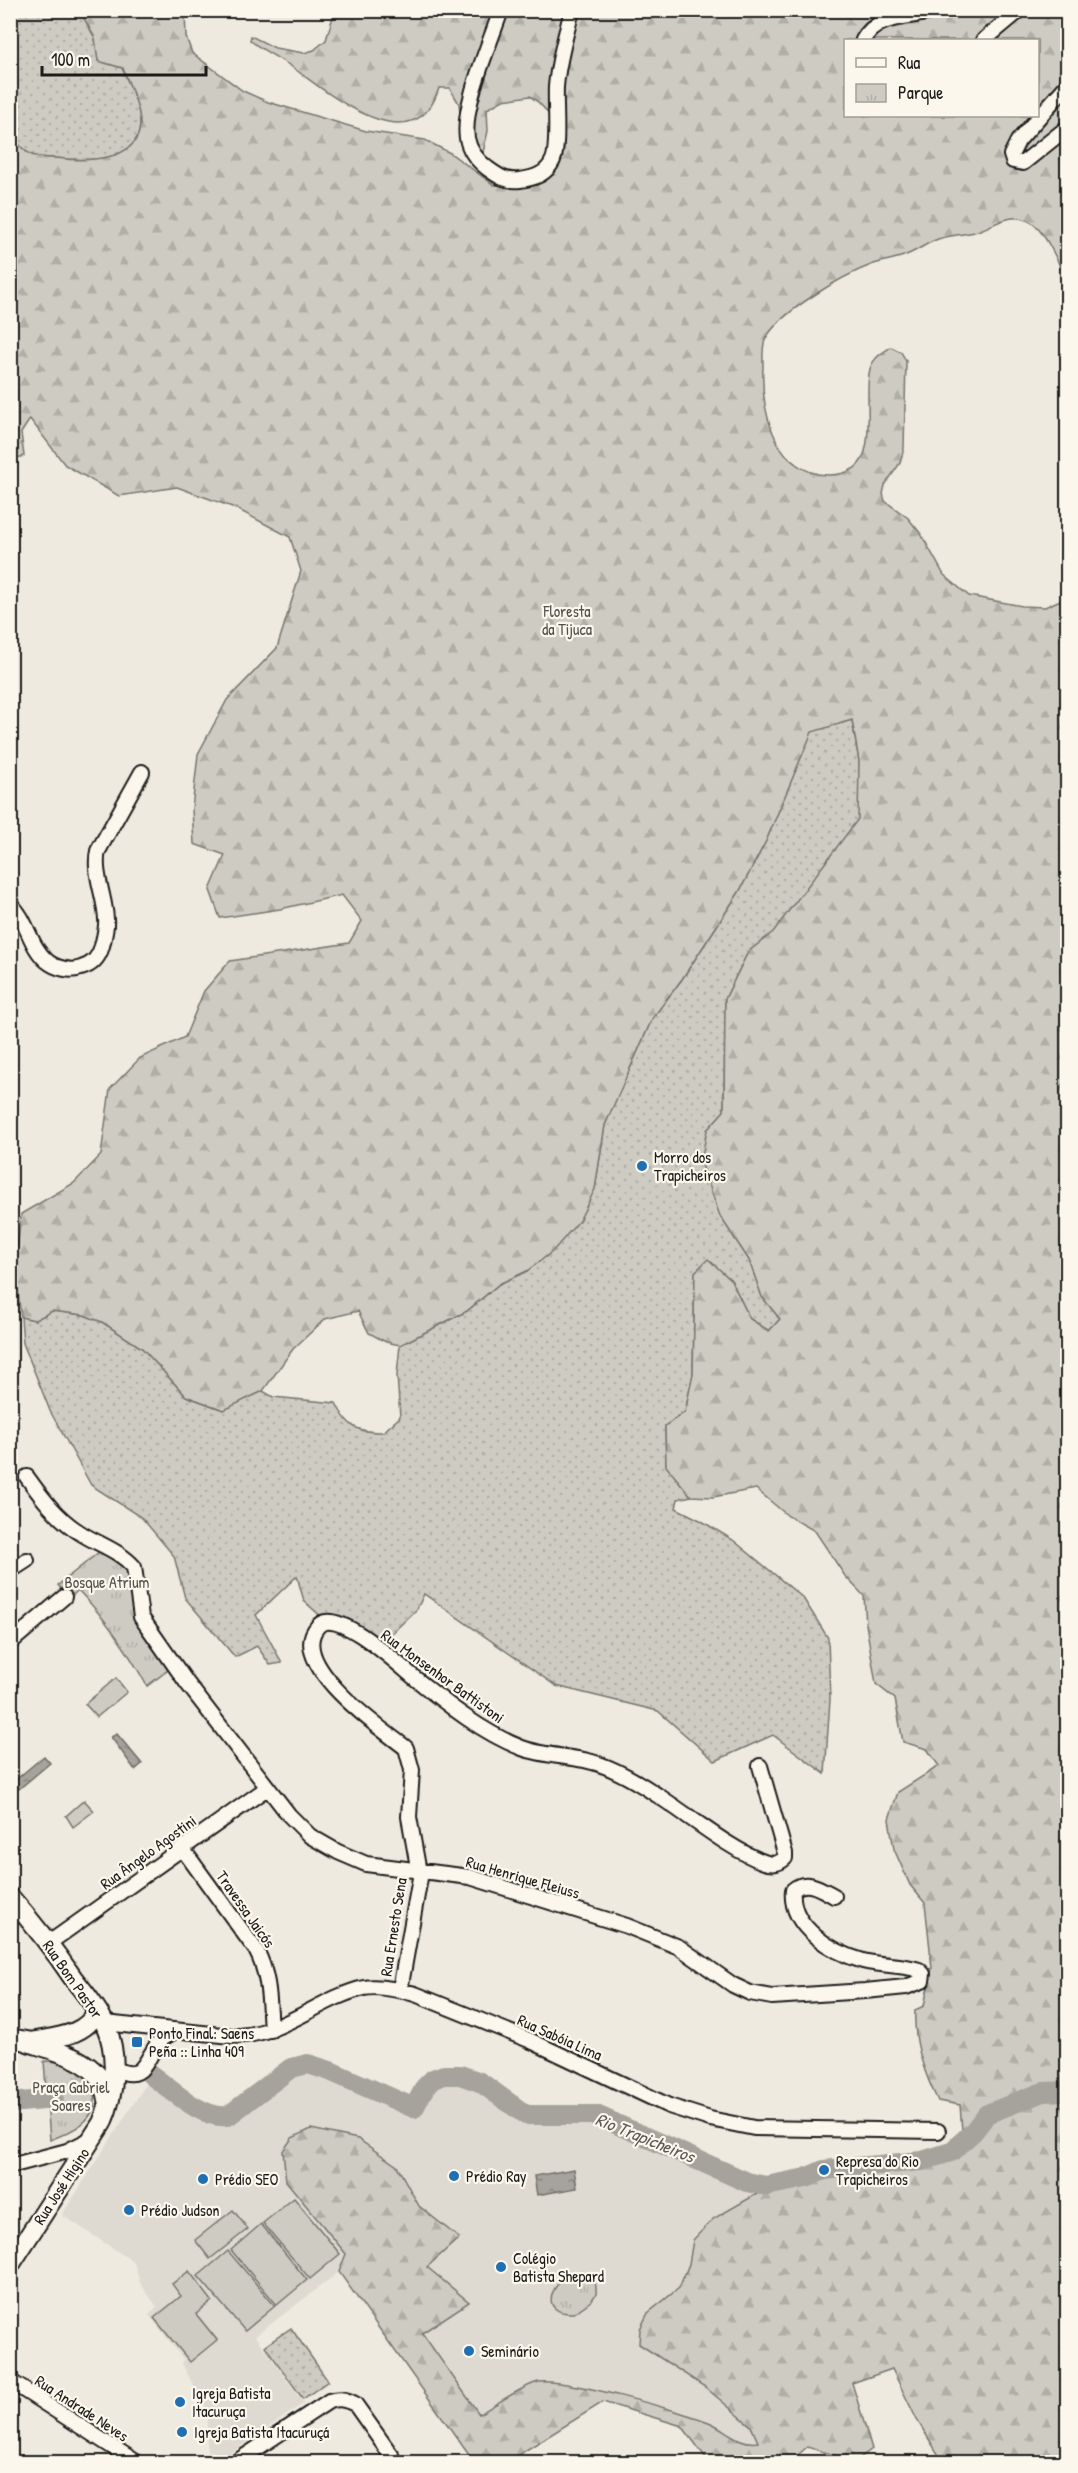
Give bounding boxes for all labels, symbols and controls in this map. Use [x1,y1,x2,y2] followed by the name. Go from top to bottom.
[42,39,206,77] scale bar
[844,39,1039,117] legend
[51,47,90,72] text: 100 m
[898,50,920,75] text: Rua
[898,80,943,105] text: Parque
[542,600,592,640] park label: Floresta da Tijuca
[654,1146,726,1186] place label: Morro dos Trapicheiros
[635,1159,649,1173] marker: Morro dos Trapicheiros
[65,1571,150,1593] park label: Bosque Atrium
[377,1624,509,1728] street label: Rua Monsenhor Battistoni
[95,1810,201,1894] street label: Rua Ângelo Agostini
[464,1850,582,1904] street label: Rua Henrique Fleiuss
[211,1866,281,1952] street label: Travessa Jaicós
[374,1876,412,1978] street label: Rua Ernesto Sena
[38,1935,108,2023] street label: Rua Bom Pastor
[514,2009,606,2065] street label: Rua Sabóia Lima
[149,2022,254,2062] place label: Ponto Final: Saens Peña :: Linha 409
[130,2035,144,2049] marker: Ponto Final: Saens Peña :: Linha 409
[32,2076,110,2116] park label: Praça Gabriel Soares
[592,2106,700,2169] water label: Rio Trapicheiros
[28,2143,94,2229] street label: Rua José Higino
[836,2150,919,2190] place label: Represa do Rio Trapicheiros
[817,2163,831,2177] marker: Represa do Rio Trapicheiros
[466,2165,527,2187] place label: Prédio Ray
[215,2168,279,2190] place label: Prédio SEO
[447,2169,461,2183] marker: Prédio Ray
[196,2172,210,2186] marker: Prédio SEO
[141,2199,220,2221] place label: Prédio Judson
[122,2203,136,2217] marker: Prédio Judson
[513,2247,604,2287] place label: Colégio Batista Shepard
[494,2260,508,2274] marker: Colégio Batista Shepard
[481,2340,539,2362] place label: Seminário
[462,2344,476,2358] marker: Seminário
[31,2370,133,2446] street label: Rua Andrade Neves
[192,2382,271,2422] place label: Igreja Batista Itacuruça
[173,2395,187,2409] marker: Igreja Batista Itacuruça
[194,2421,329,2443] place label: Igreja Batista Itacuruçá
[175,2425,189,2439] marker: Igreja Batista Itacuruçá

